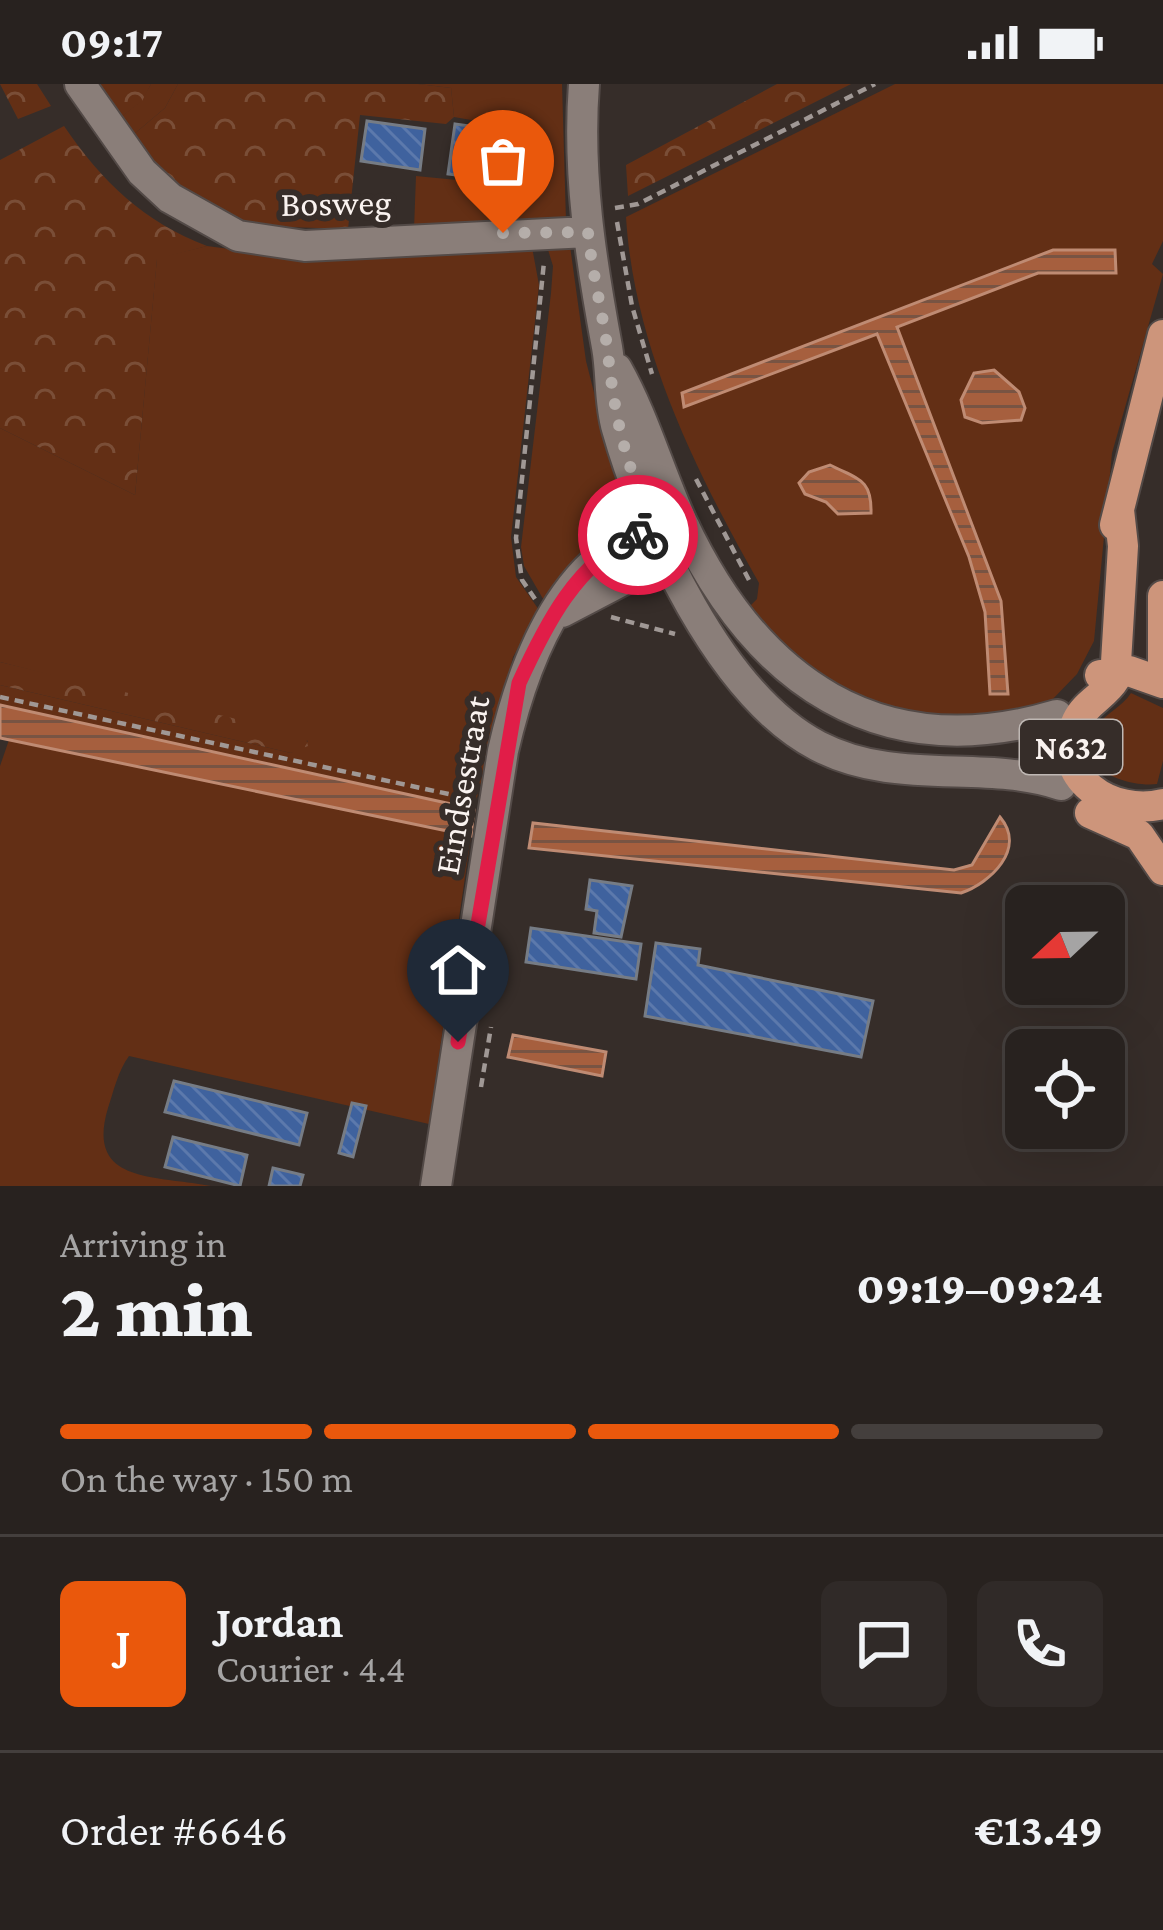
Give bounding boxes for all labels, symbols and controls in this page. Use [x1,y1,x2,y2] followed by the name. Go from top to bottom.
[60,17,163,67] text: 09:17
[452,110,554,233] pin
[470,128,536,194] icon: bag
[280,182,392,224] street label: Bosweg
[578,475,698,595] courier
[605,502,671,568] icon: bike
[427,692,498,878] street label: Eindsestraat
[1020,720,1122,774] road number: N632
[1005,885,1125,1005] north arrow
[1005,885,1125,1149] map controls
[407,919,509,1042] pin
[425,937,491,1003] icon: home
[1005,1029,1125,1149] button: locate
[60,1222,227,1265] text: Arriving in
[857,1263,1103,1313] text: 09:19–09:24
[60,1266,253,1353] text: 2 min
[60,1457,353,1500] text: On the way · 150 m
[821,1581,947,1707] button: chat
[977,1581,1103,1707] button: phone
[216,1597,343,1647] text: Jordan
[115,1619,131,1669] text: J
[216,1647,406,1690] text: Courier · 4.4
[60,1805,288,1855] text: Order #6646
[974,1805,1103,1855] text: €13.49

